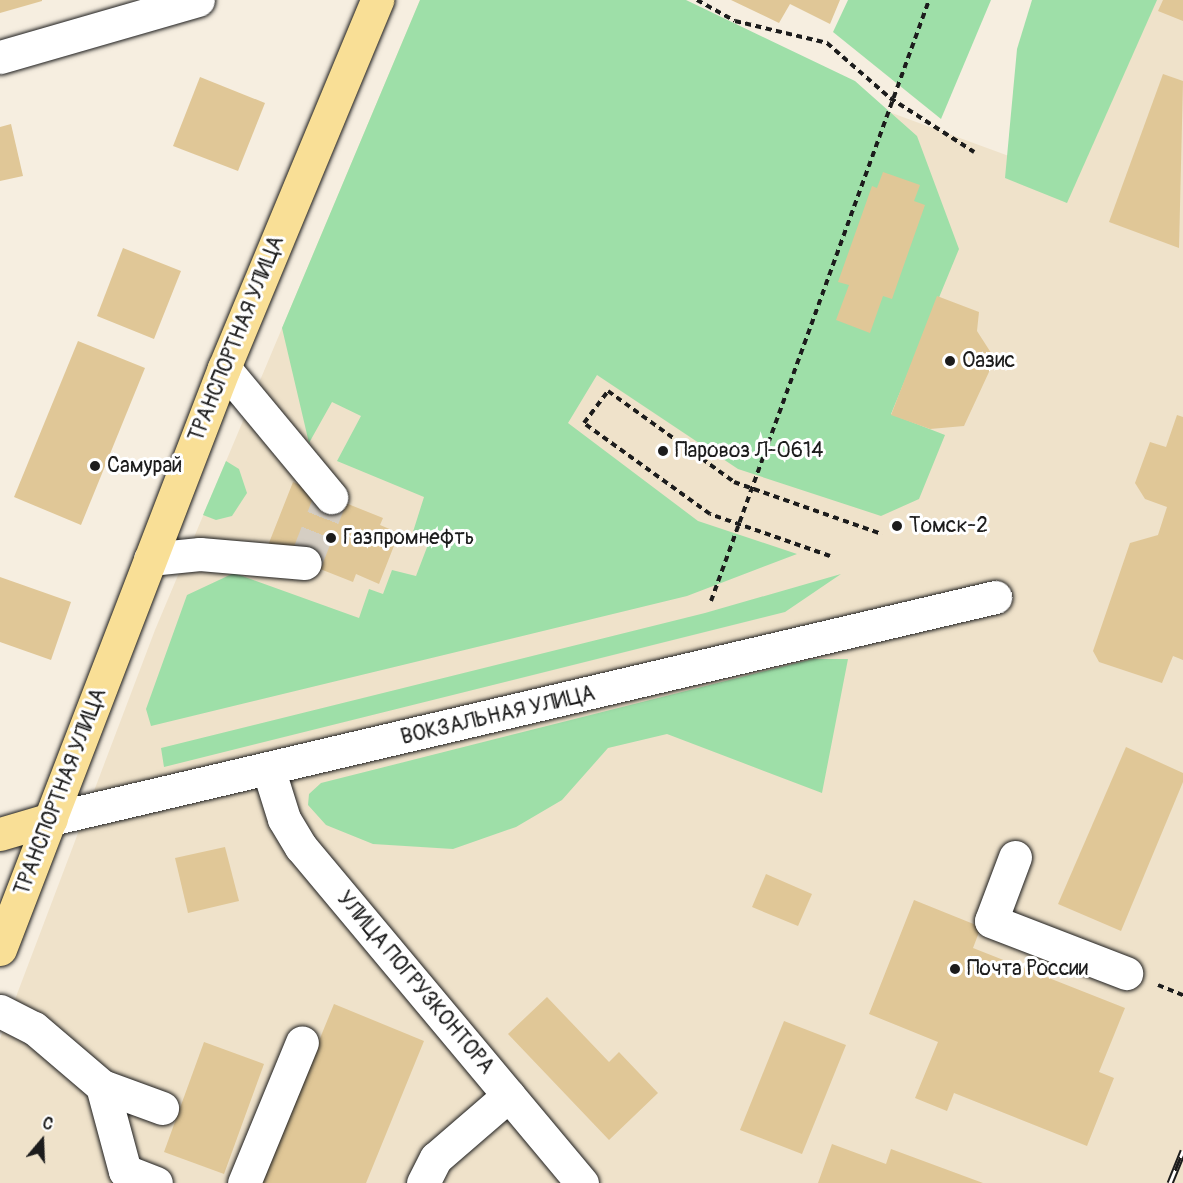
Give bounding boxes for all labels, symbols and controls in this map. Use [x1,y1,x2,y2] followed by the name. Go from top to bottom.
[184,232,290,446] street label: ТРАНСПОРТНАЯ УЛИЦА
[962,348,1015,374] place label: Оазис
[943,354,957,368] marker: Оазис
[675,438,823,464] place label: Паровоз Л-0614
[656,444,670,458] marker: Паровоз Л-0614
[107,453,182,479] place label: Самурай
[88,459,102,473] marker: Самурай
[909,513,988,539] place label: Томск-2
[890,519,904,533] marker: Томск-2
[343,525,475,551] place label: Газпромнефть
[324,531,338,545] marker: Газпромнефть
[398,681,598,751] street label: ВОКЗАЛЬНАЯ УЛИЦА
[10,685,112,899] street label: ТРАНСПОРТНАЯ УЛИЦА
[331,887,499,1079] street label: УЛИЦА ПОГРУЗКОНТОРА
[967,956,1088,982] place label: Почта России
[948,962,962,976] marker: Почта России
[12,1111,72,1171] north arrow
[40,1113,56,1135] text: С

